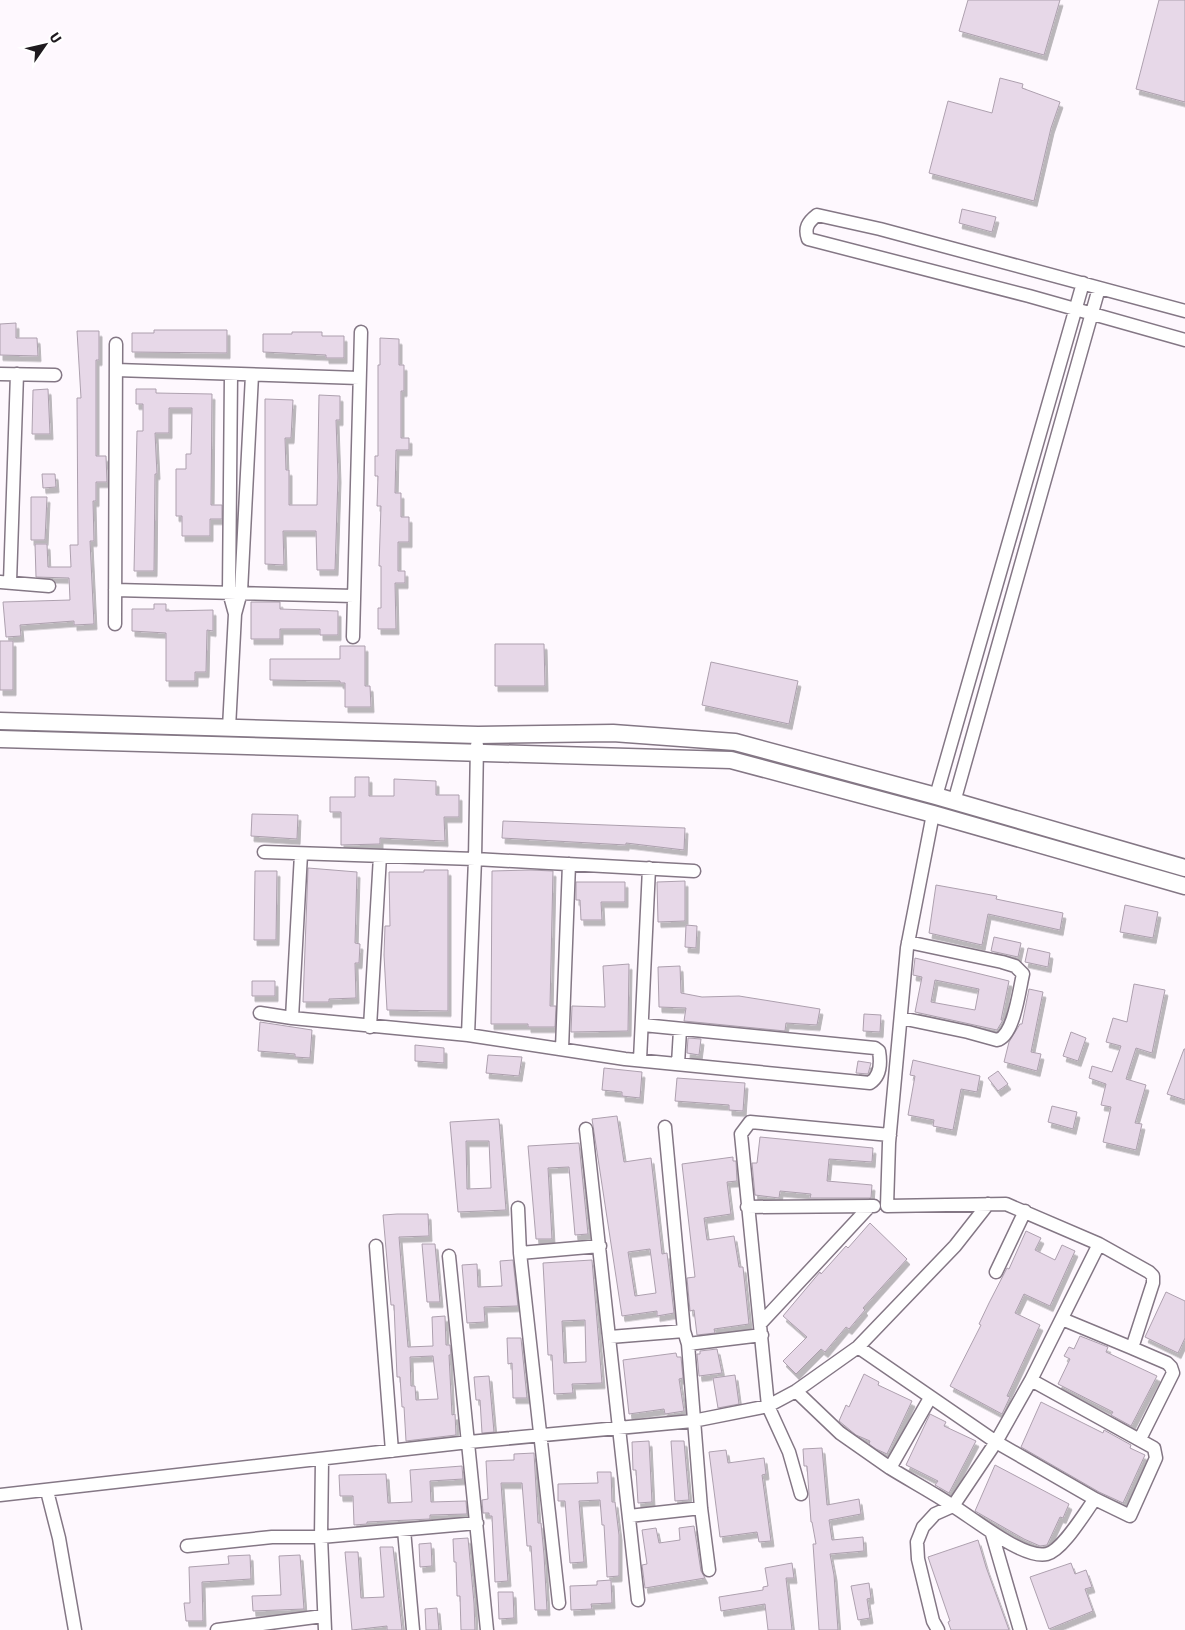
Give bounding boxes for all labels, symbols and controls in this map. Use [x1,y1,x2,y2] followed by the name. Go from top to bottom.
[20,20,70,70] north arrow
[46,29,65,47] text: U

